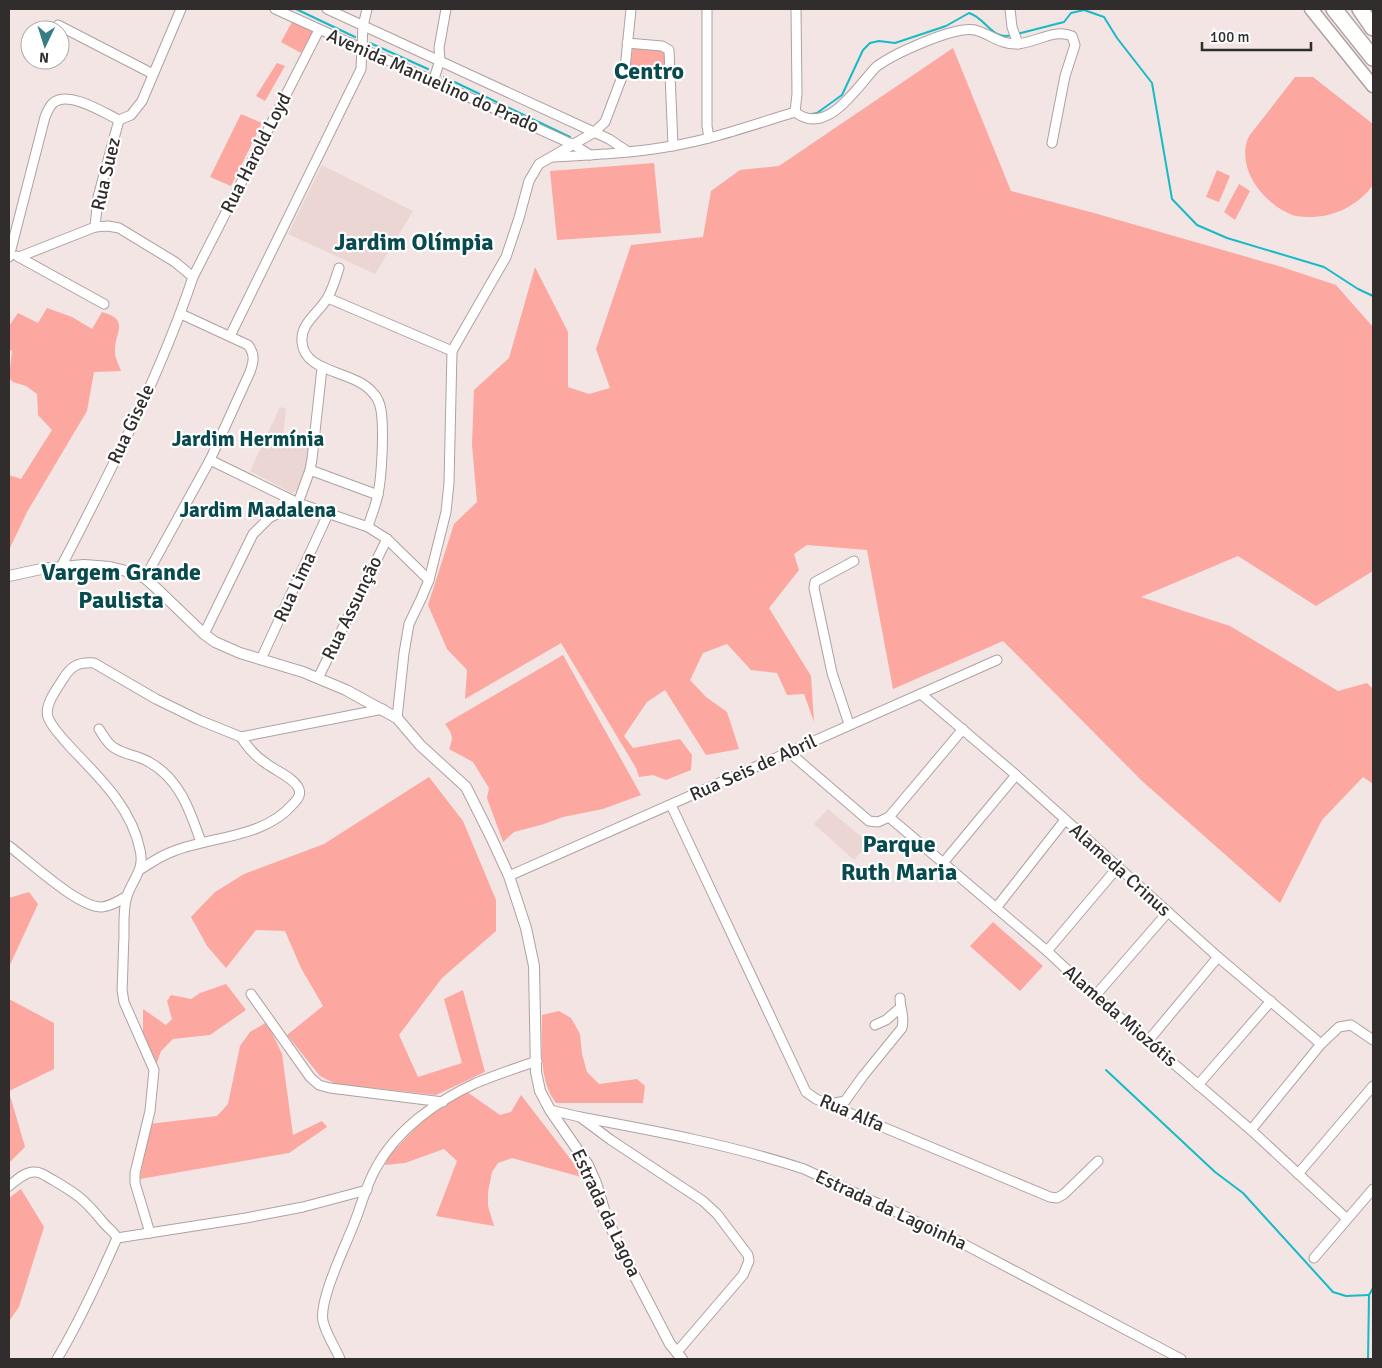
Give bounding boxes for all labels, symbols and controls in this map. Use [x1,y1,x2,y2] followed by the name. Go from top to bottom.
[20,20,70,70] north arrow
[1202,20,1311,52] scale bar
[323,23,543,139] street label: Avenida Manuelino do Prado
[1210,28,1250,46] text: 100 m
[39,49,50,66] text: N
[614,56,684,86] district label: Centro
[215,89,297,217] street label: Rua Harold Loyd
[86,135,126,213] street label: Rua Suez
[334,227,494,257] district label: Jardim Olímpia
[102,380,160,468] street label: Rua Gisele
[172,426,324,452] district label: Jardim Hermínia
[180,497,337,523] district label: Jardim Madalena
[268,548,322,626] street label: Rua Lima
[317,552,388,664] street label: Rua Assunção
[41,557,201,615] district label: Vargem Grande Paulista
[686,729,820,807] street label: Rua Seis de Abril
[1064,818,1176,922] street label: Alameda Crinus
[841,829,957,887] district label: Parque Ruth Maria
[1058,960,1182,1072] street label: Alameda Miozótis
[816,1089,888,1137] street label: Rua Alfa
[566,1145,646,1281] street label: Estrada da Lagoa
[811,1164,971,1256] street label: Estrada da Lagoinha

